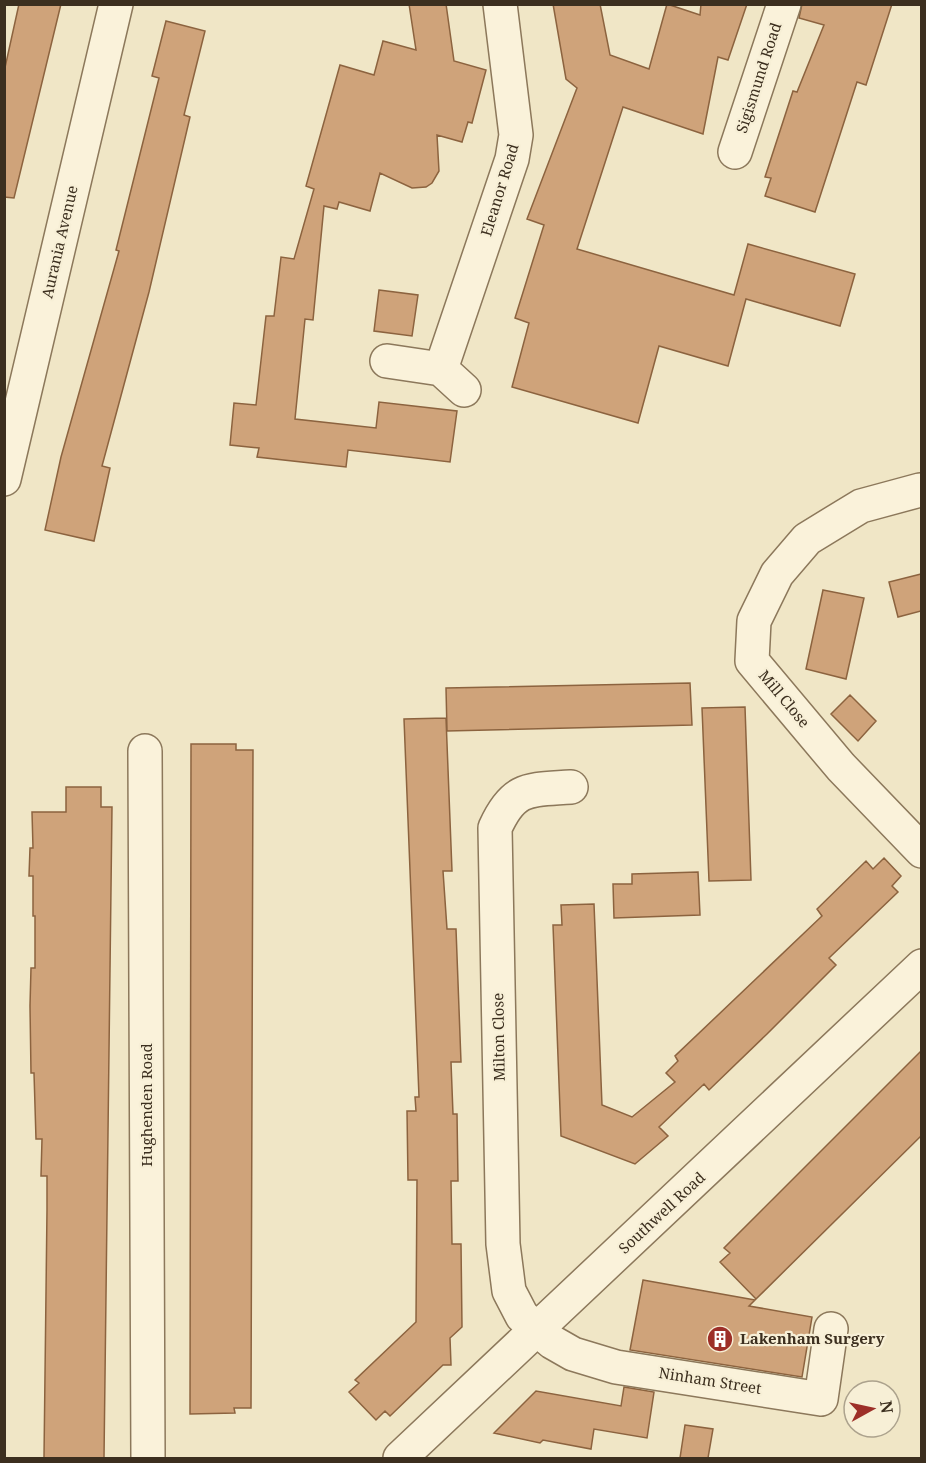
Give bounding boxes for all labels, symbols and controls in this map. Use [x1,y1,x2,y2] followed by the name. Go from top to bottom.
[731,20,785,136] street label: Sigismund Road
[475,141,523,238] street label: Eleanor Road
[36,183,82,300] street label: Aurania Avenue
[755,665,815,731] street label: Mill Close
[487,993,509,1081] street label: Milton Close
[136,1043,156,1167] street label: Hughenden Road
[614,1167,709,1258] street label: Southwell Road
[705,1324,735,1354] building icon: Lakenham Surgery
[740,1328,885,1348] place label: Lakenham Surgery
[657,1362,763,1398] street label: Ninham Street
[842,1379,902,1439] north arrow
[875,1399,899,1415] text: N

